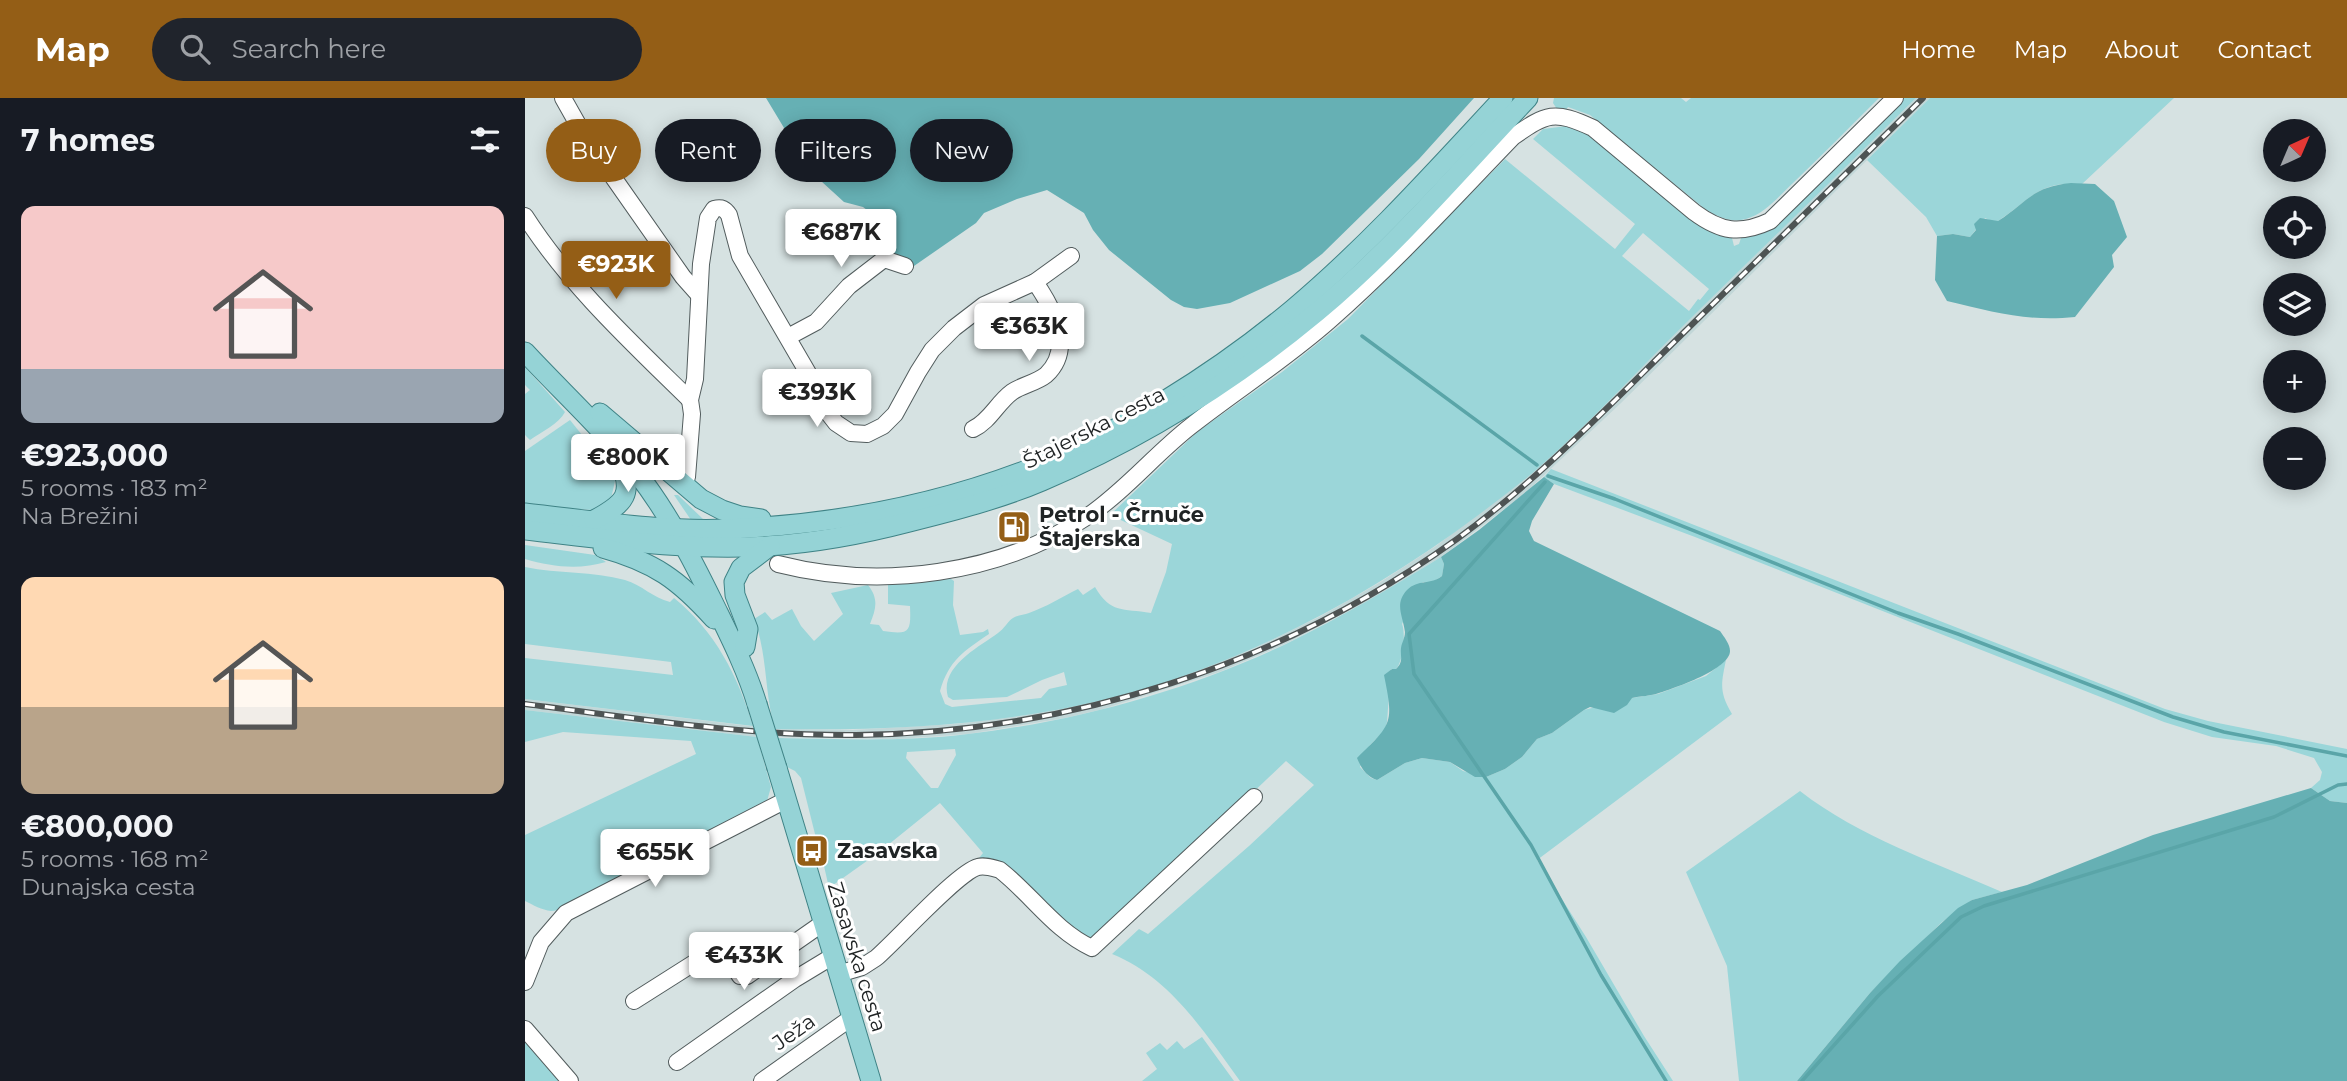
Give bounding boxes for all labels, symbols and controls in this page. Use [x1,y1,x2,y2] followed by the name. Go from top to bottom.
[152,18,642,81] search box
[35,29,110,69] text: Map
[176,30,214,68] icon: search
[232,33,386,65] text: Search here
[1901,35,1976,64] text: Home
[2014,35,2067,64] text: Map
[2105,35,2179,64] text: About
[2217,35,2312,64] text: Contact
[546,119,641,182] chip: Buy
[655,119,761,182] chip: Rent
[775,119,896,182] chip: Filters
[910,119,1013,182] chip: New
[2263,119,2326,182] north arrow
[2263,119,2326,490] map controls
[466,121,504,159] icon: filters
[21,122,155,159] text: 7 homes
[2263,196,2326,259] button: locate
[792,209,890,269] pin: €687K
[801,218,881,246] text: €687K
[567,242,665,301] pin: €923K
[577,250,655,278] text: €923K
[200,251,326,377] icon: home
[2263,273,2326,336] button: layers
[980,303,1078,363] pin: €363K
[990,312,1068,340] text: €363K
[2263,350,2326,413] button: +
[768,370,866,429] pin: €393K
[778,378,856,406] text: €393K
[1019,381,1169,474] street label: Štajerska cesta
[2263,427,2326,490] button: −
[579,434,677,494] pin: €800K
[21,437,168,474] text: €923,000
[587,443,669,471] text: €800K
[21,474,208,502] text: 5 rooms · 183 m²
[21,502,139,530] text: Na Brežini
[1039,502,1204,551] place label: Petrol - Črnuče Štajerska
[995,508,1033,546] fuel station icon: Petrol - Črnuče Štajerska
[200,622,326,748] icon: home
[21,808,174,845] text: €800,000
[606,830,704,889] pin: €655K
[793,832,831,870] bus stop icon: Zasavska
[616,838,694,866] text: €655K
[837,838,938,863] place label: Zasavska
[21,845,209,873] text: 5 rooms · 168 m²
[21,873,196,901] text: Dunajska cesta
[823,879,892,1035] street label: Zasavska cesta
[695,932,793,992] pin: €433K
[705,941,783,969] text: €433K
[767,1008,820,1056] street label: Ježa

